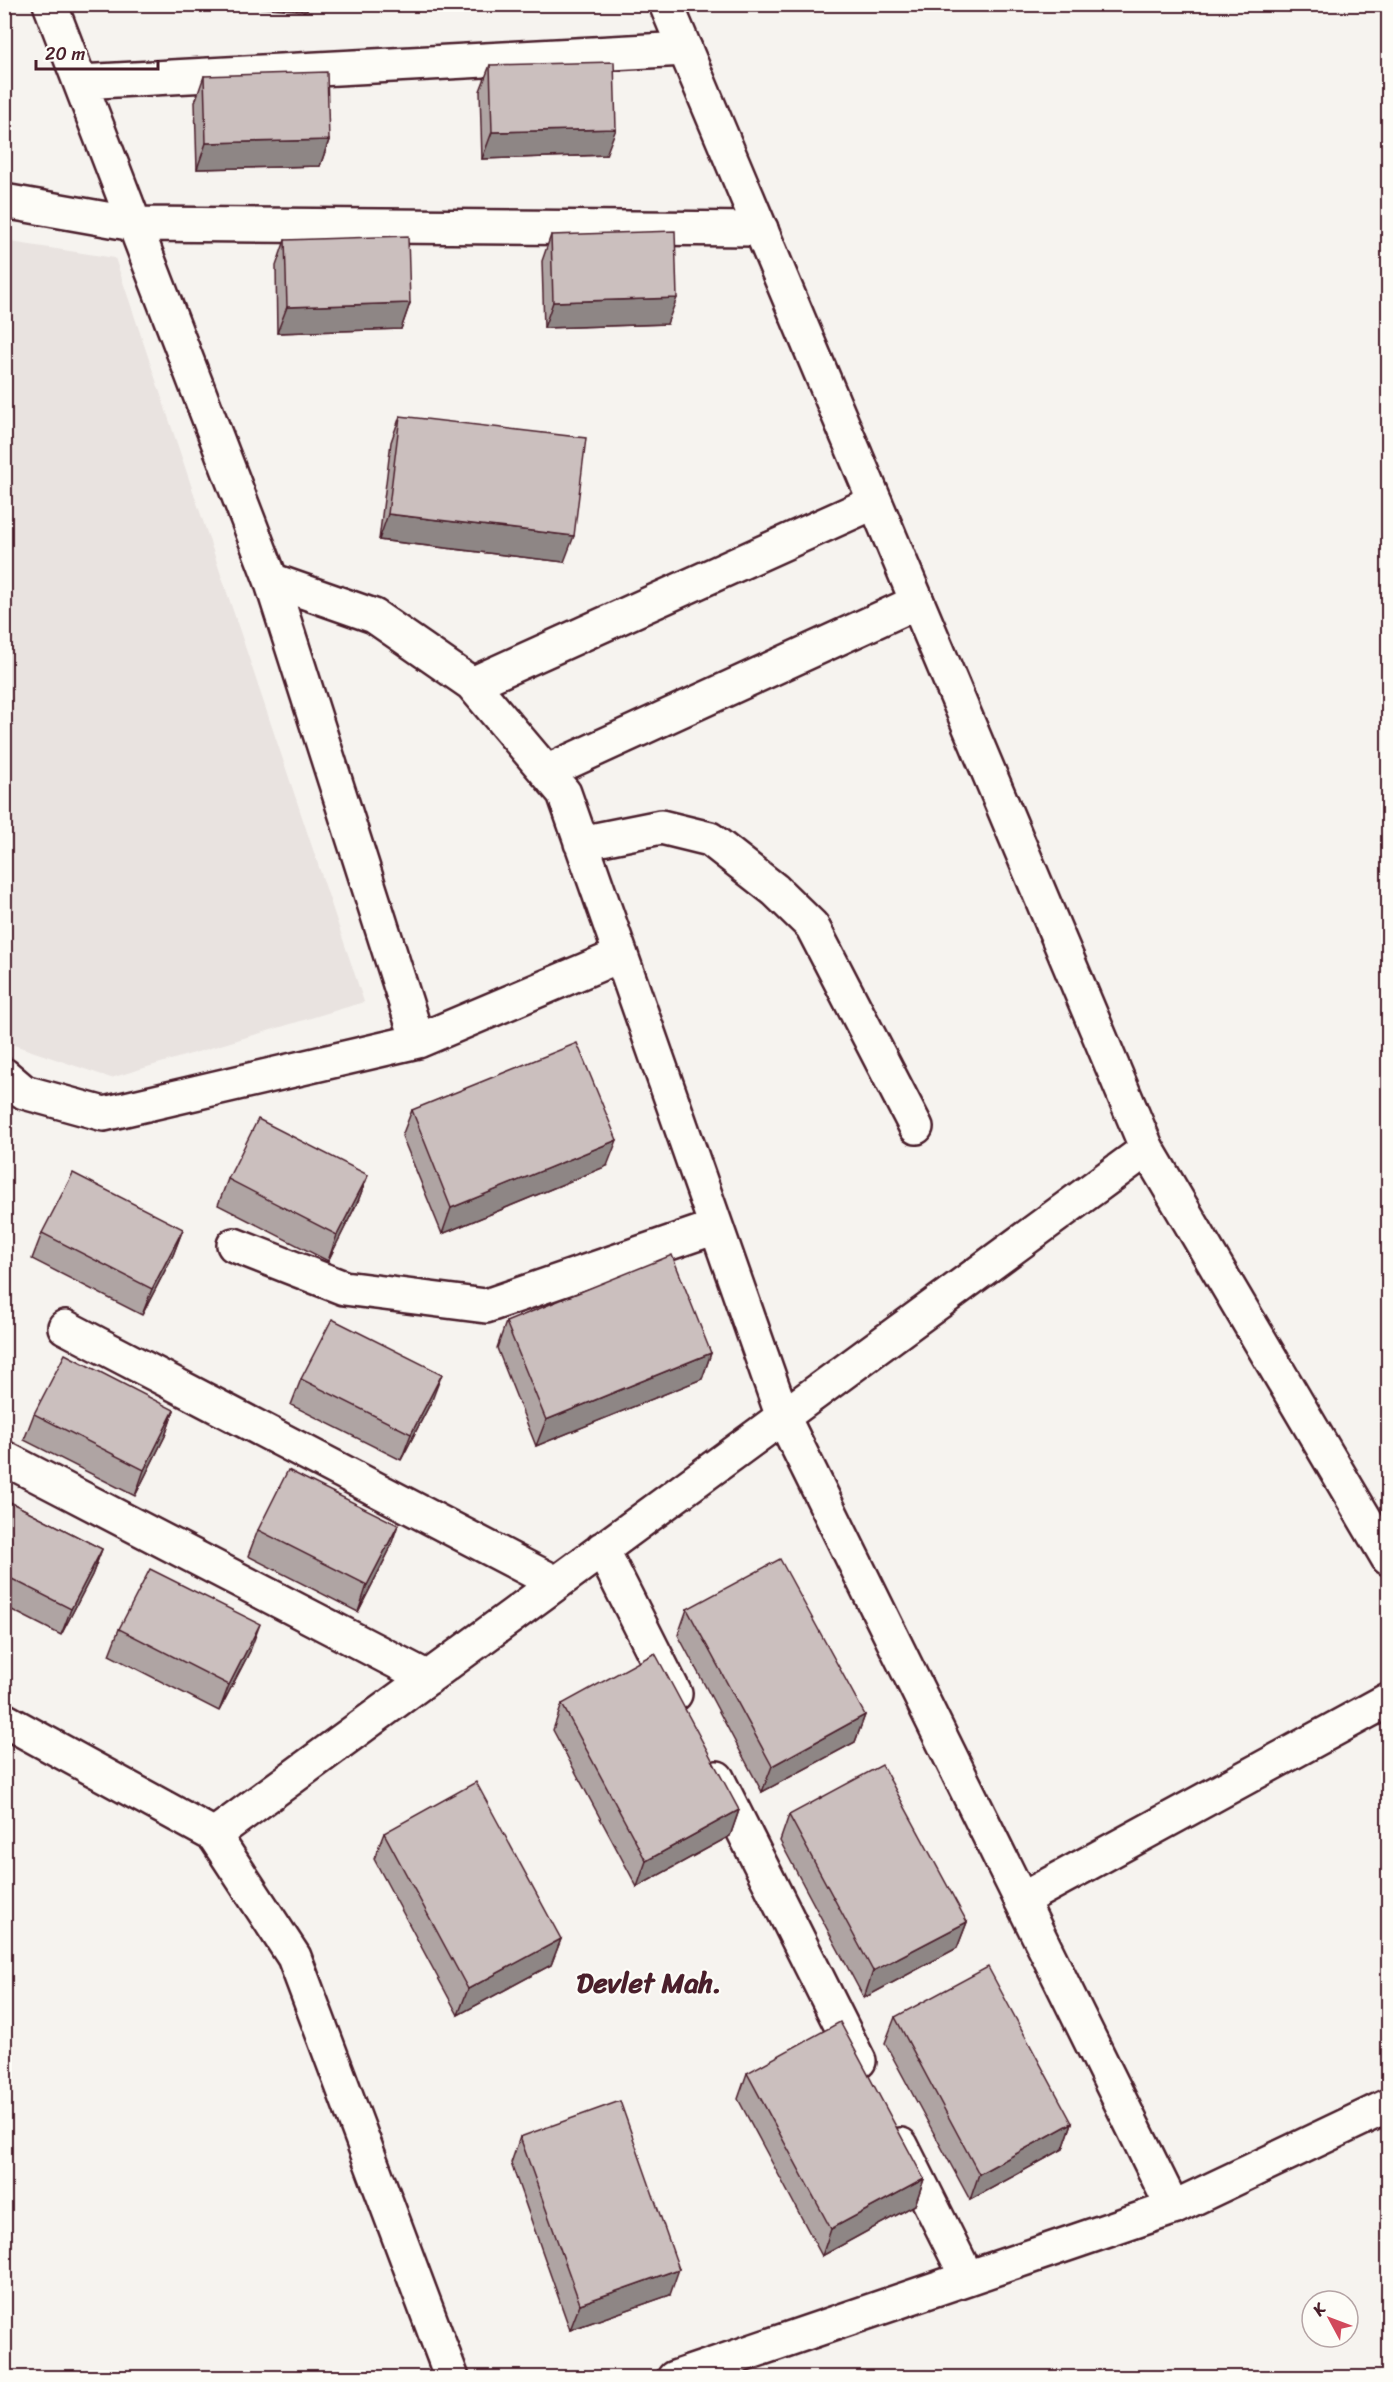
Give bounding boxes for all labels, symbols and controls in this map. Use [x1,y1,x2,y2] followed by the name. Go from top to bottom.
[36,33,158,71] scale bar
[45,38,85,70] text: 20 m
[576,1958,722,2007] district label: Devlet Mah.
[1300,2289,1360,2349] north arrow
[1304,2295,1334,2323] text: K

